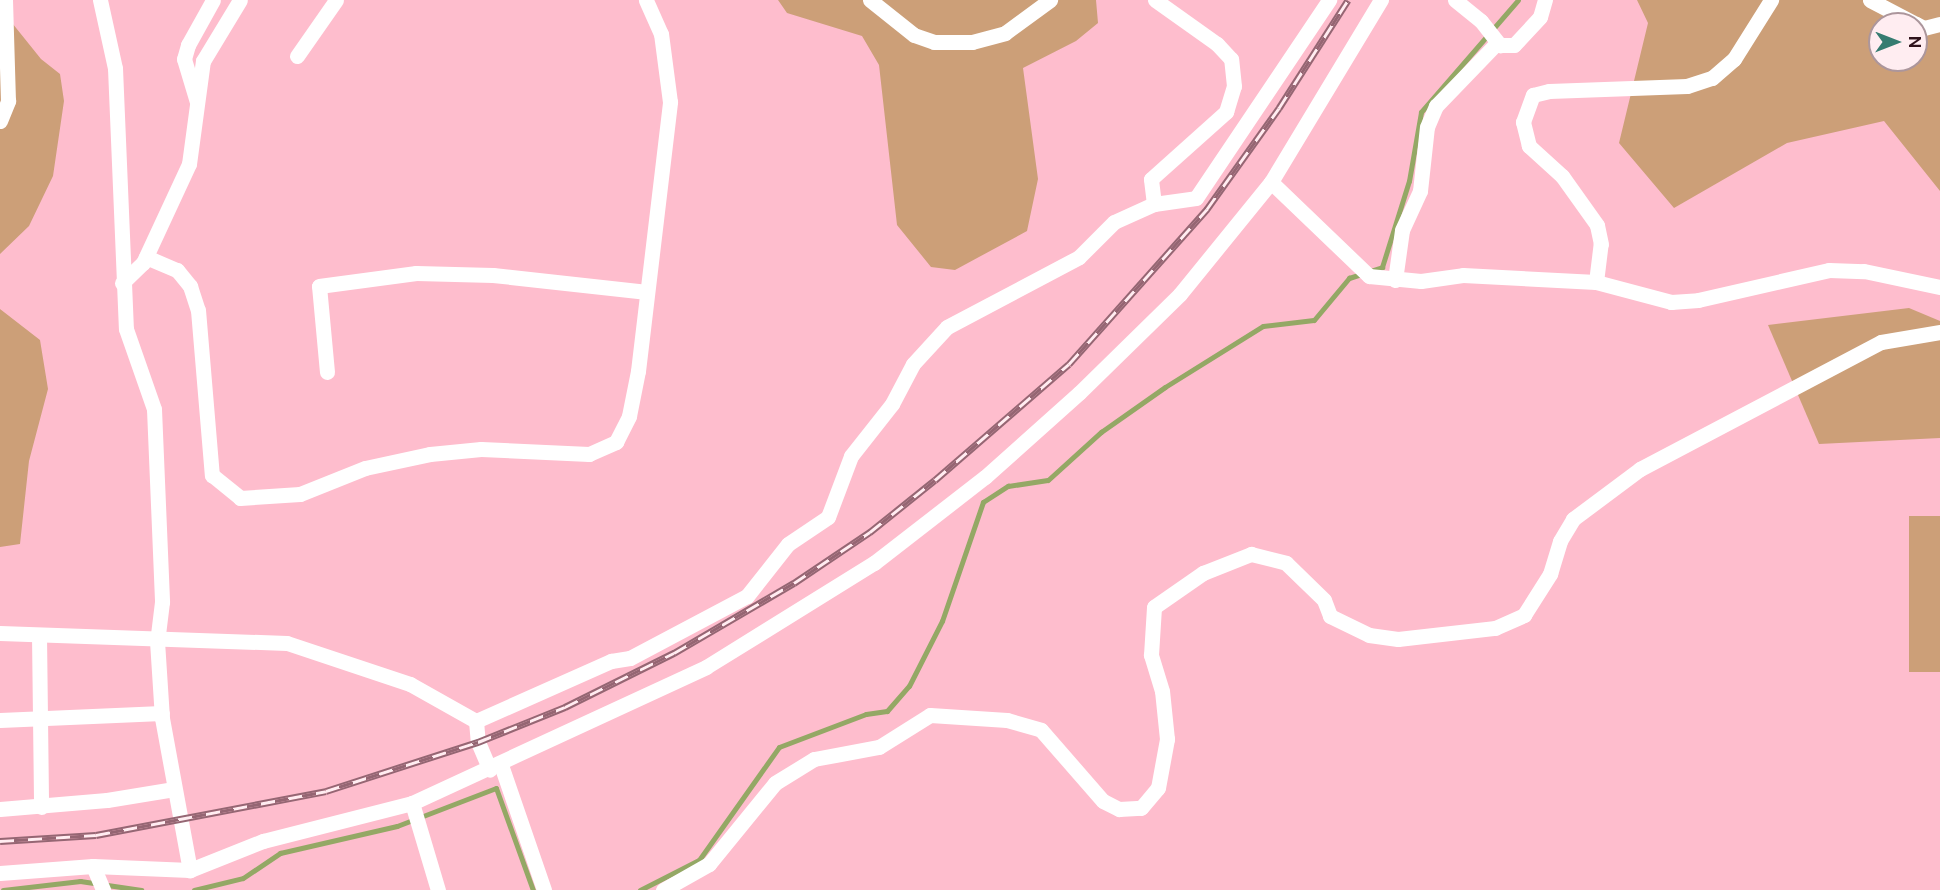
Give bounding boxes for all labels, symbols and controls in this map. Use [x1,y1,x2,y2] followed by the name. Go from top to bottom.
[1868,12,1928,72] north arrow
[1905,36,1924,48] text: N

